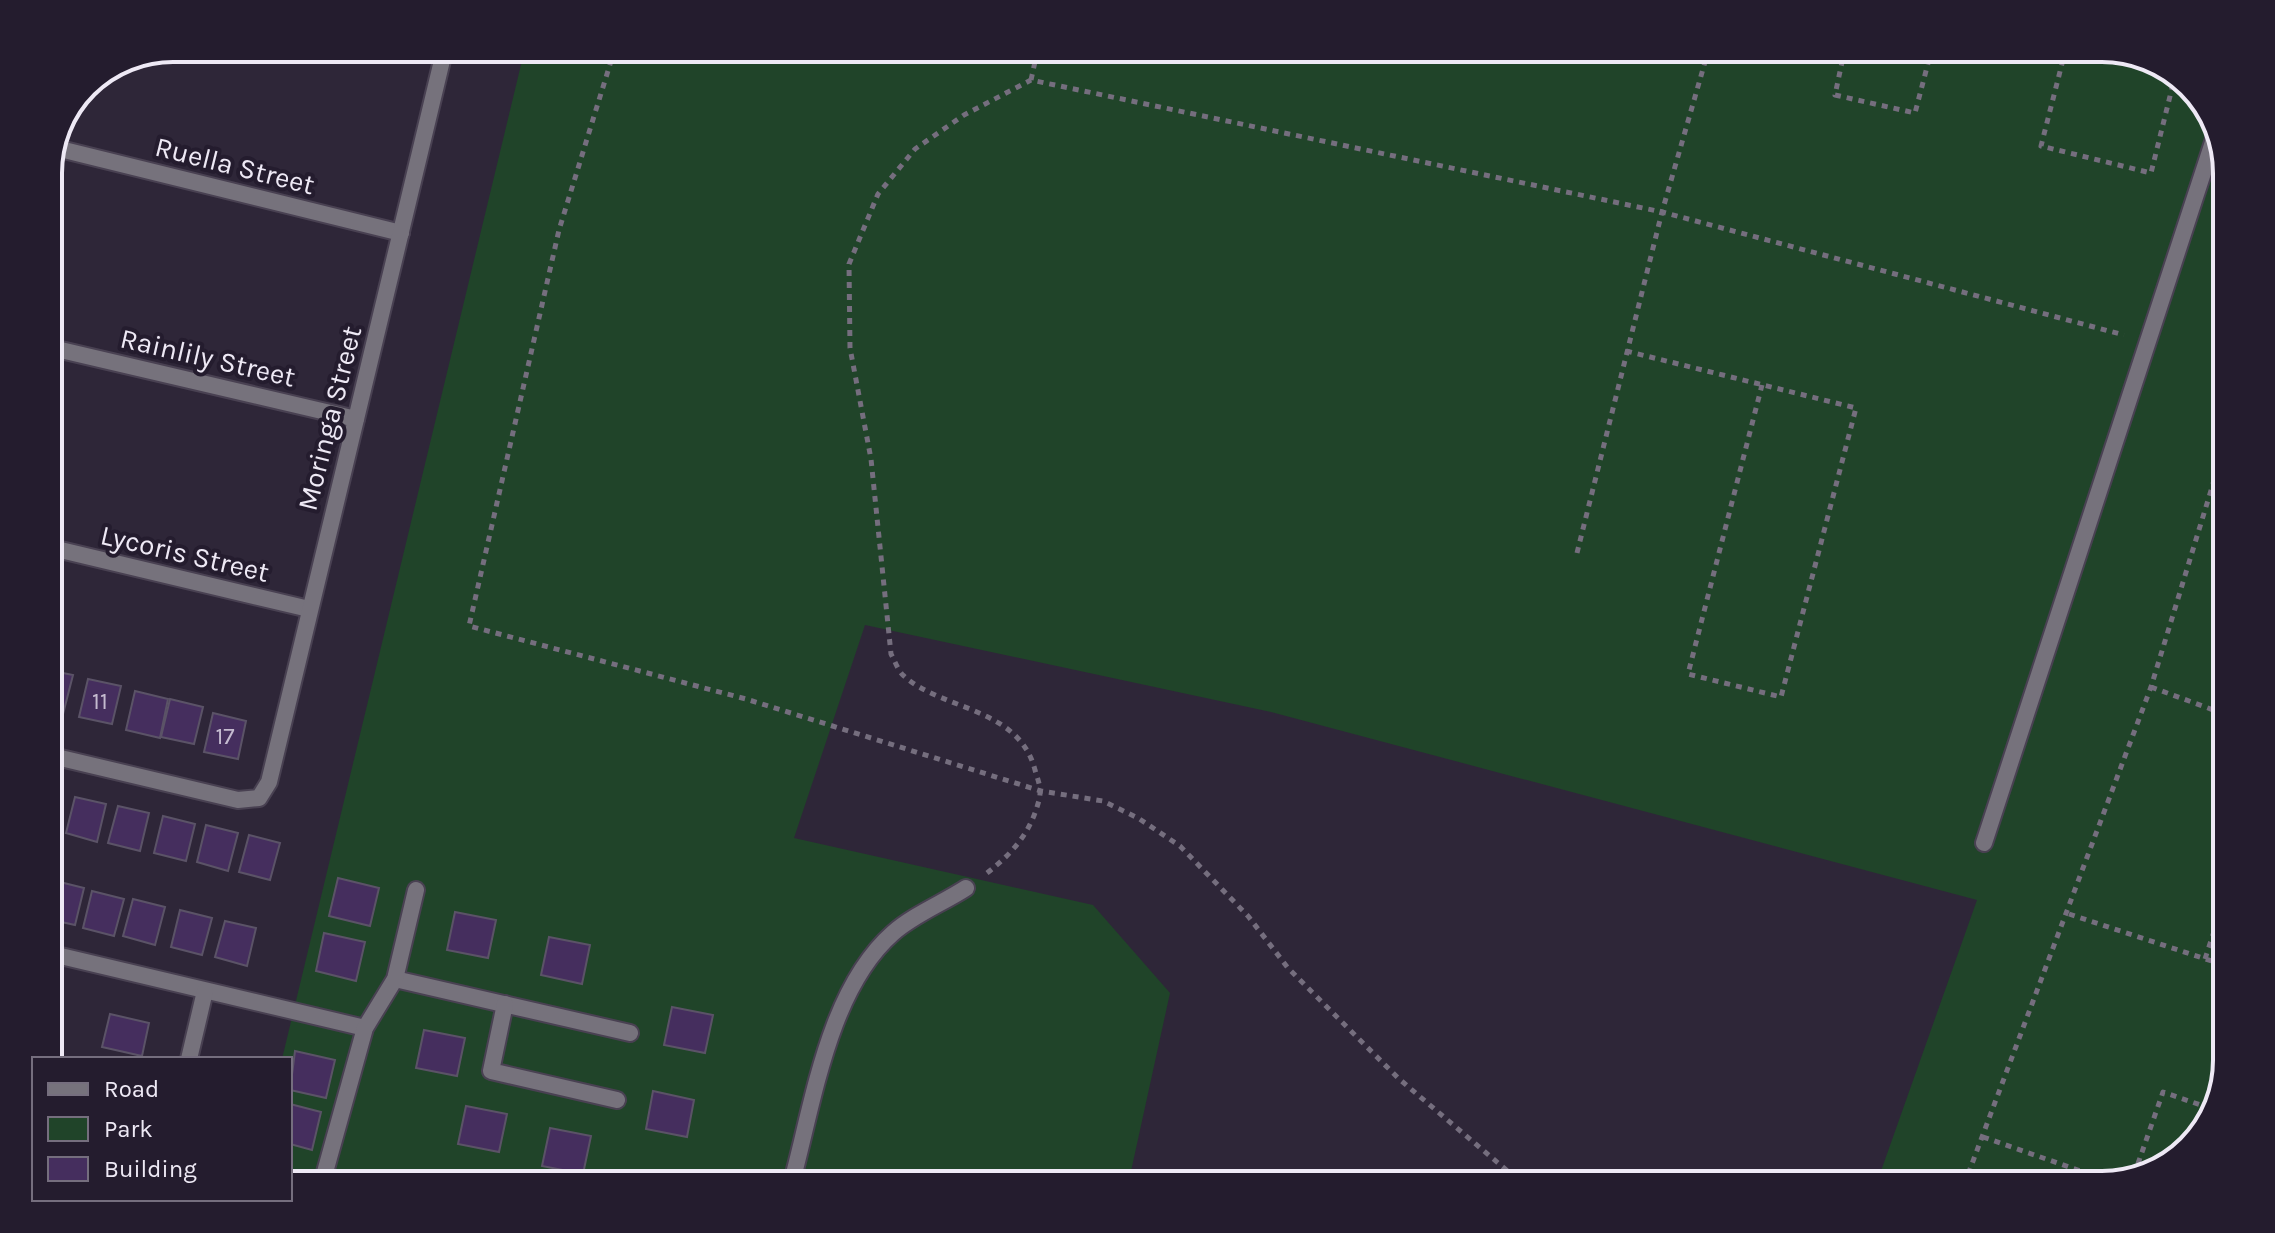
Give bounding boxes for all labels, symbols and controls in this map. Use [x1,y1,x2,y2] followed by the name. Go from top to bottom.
[152,130,318,201] street label: Ruella Street
[117,321,299,394] street label: Rainlily Street
[291,322,368,514] street label: Moringa Street
[97,518,272,589] street label: Lycoris Street
[92,687,108,715] house number: 11
[215,722,235,750] house number: 17
[32,1057,292,1201] legend
[104,1075,159,1103] text: Road
[104,1115,153,1143] text: Park
[104,1155,197,1183] text: Building

